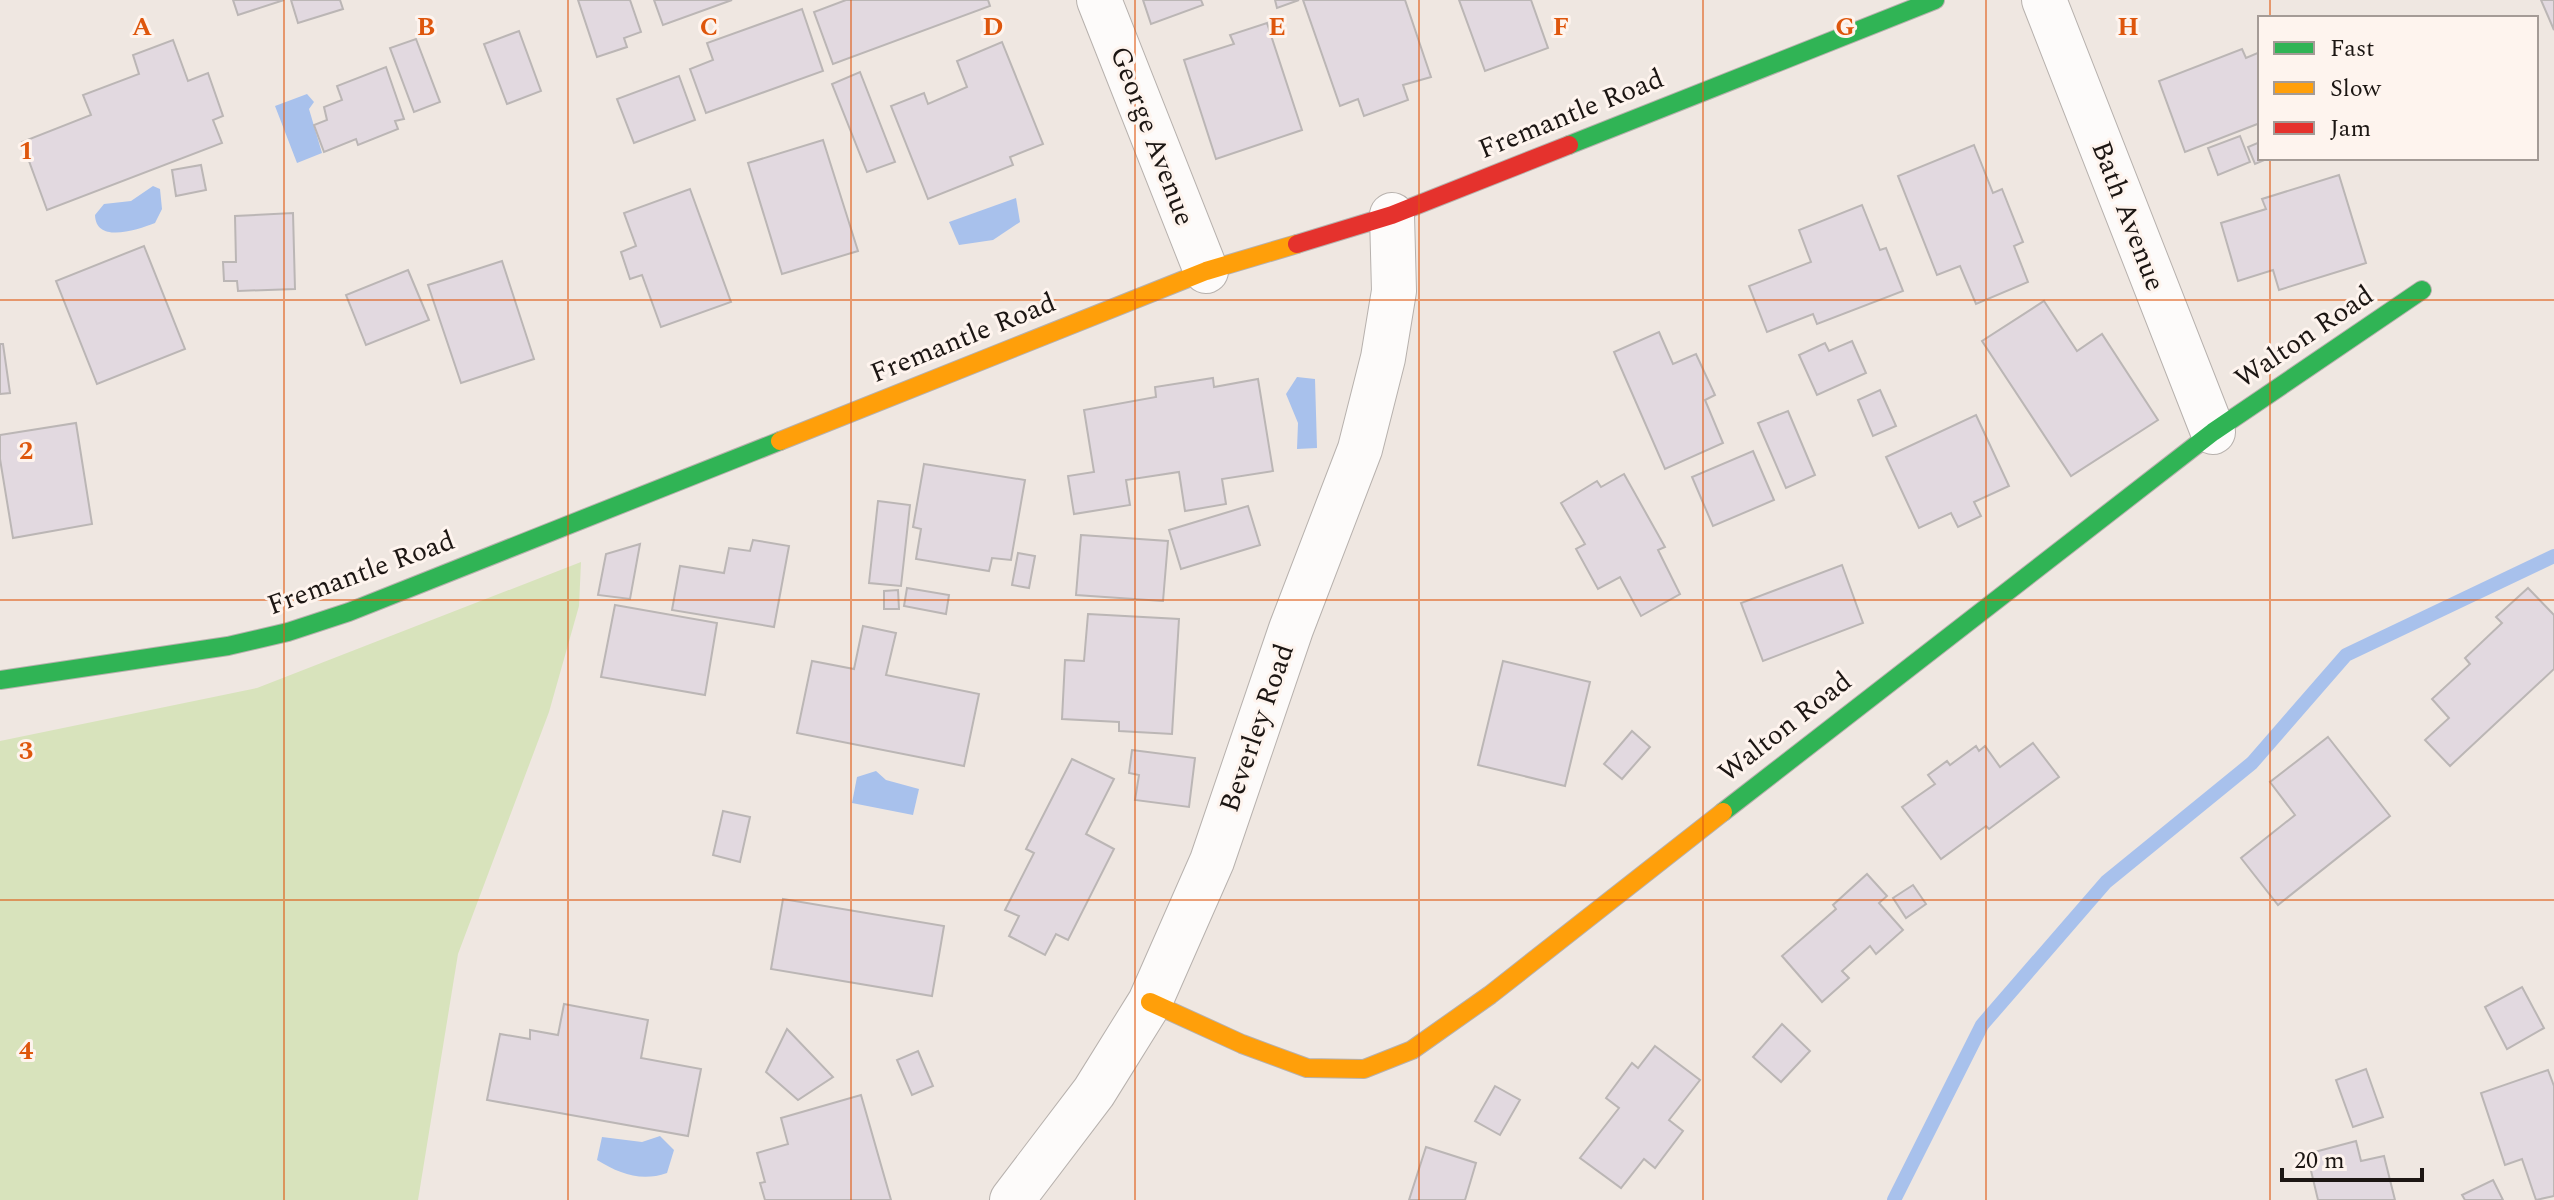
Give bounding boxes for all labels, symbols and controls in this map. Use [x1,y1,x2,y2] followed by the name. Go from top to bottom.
[132,7,152,47] text: A
[417,7,435,47] text: B
[700,7,718,47] text: C
[983,7,1003,47] text: D
[1268,7,1286,47] text: E
[1553,7,1569,47] text: F
[1835,7,1855,47] text: G
[2117,7,2139,47] text: H
[2258,16,2538,160] legend
[2330,31,2375,67] text: Fast
[1098,40,1206,232] street label: George Avenue
[1472,57,1670,171] street label: Fremantle Road
[2330,71,2382,107] text: Slow
[2330,111,2371,147] text: Jam
[19,131,33,171] text: 1
[2080,135,2176,297] street label: Bath Avenue
[2226,274,2382,400] street label: Walton Road
[864,281,1062,395] street label: Fremantle Road
[19,431,33,471] text: 2
[261,519,461,627] street label: Fremantle Road
[1208,638,1306,818] street label: Beverley Road
[1709,661,1861,793] street label: Walton Road
[19,731,33,771] text: 3
[19,1031,34,1071] text: 4
[2282,1132,2422,1182] scale bar
[2294,1143,2345,1179] text: 20 m

